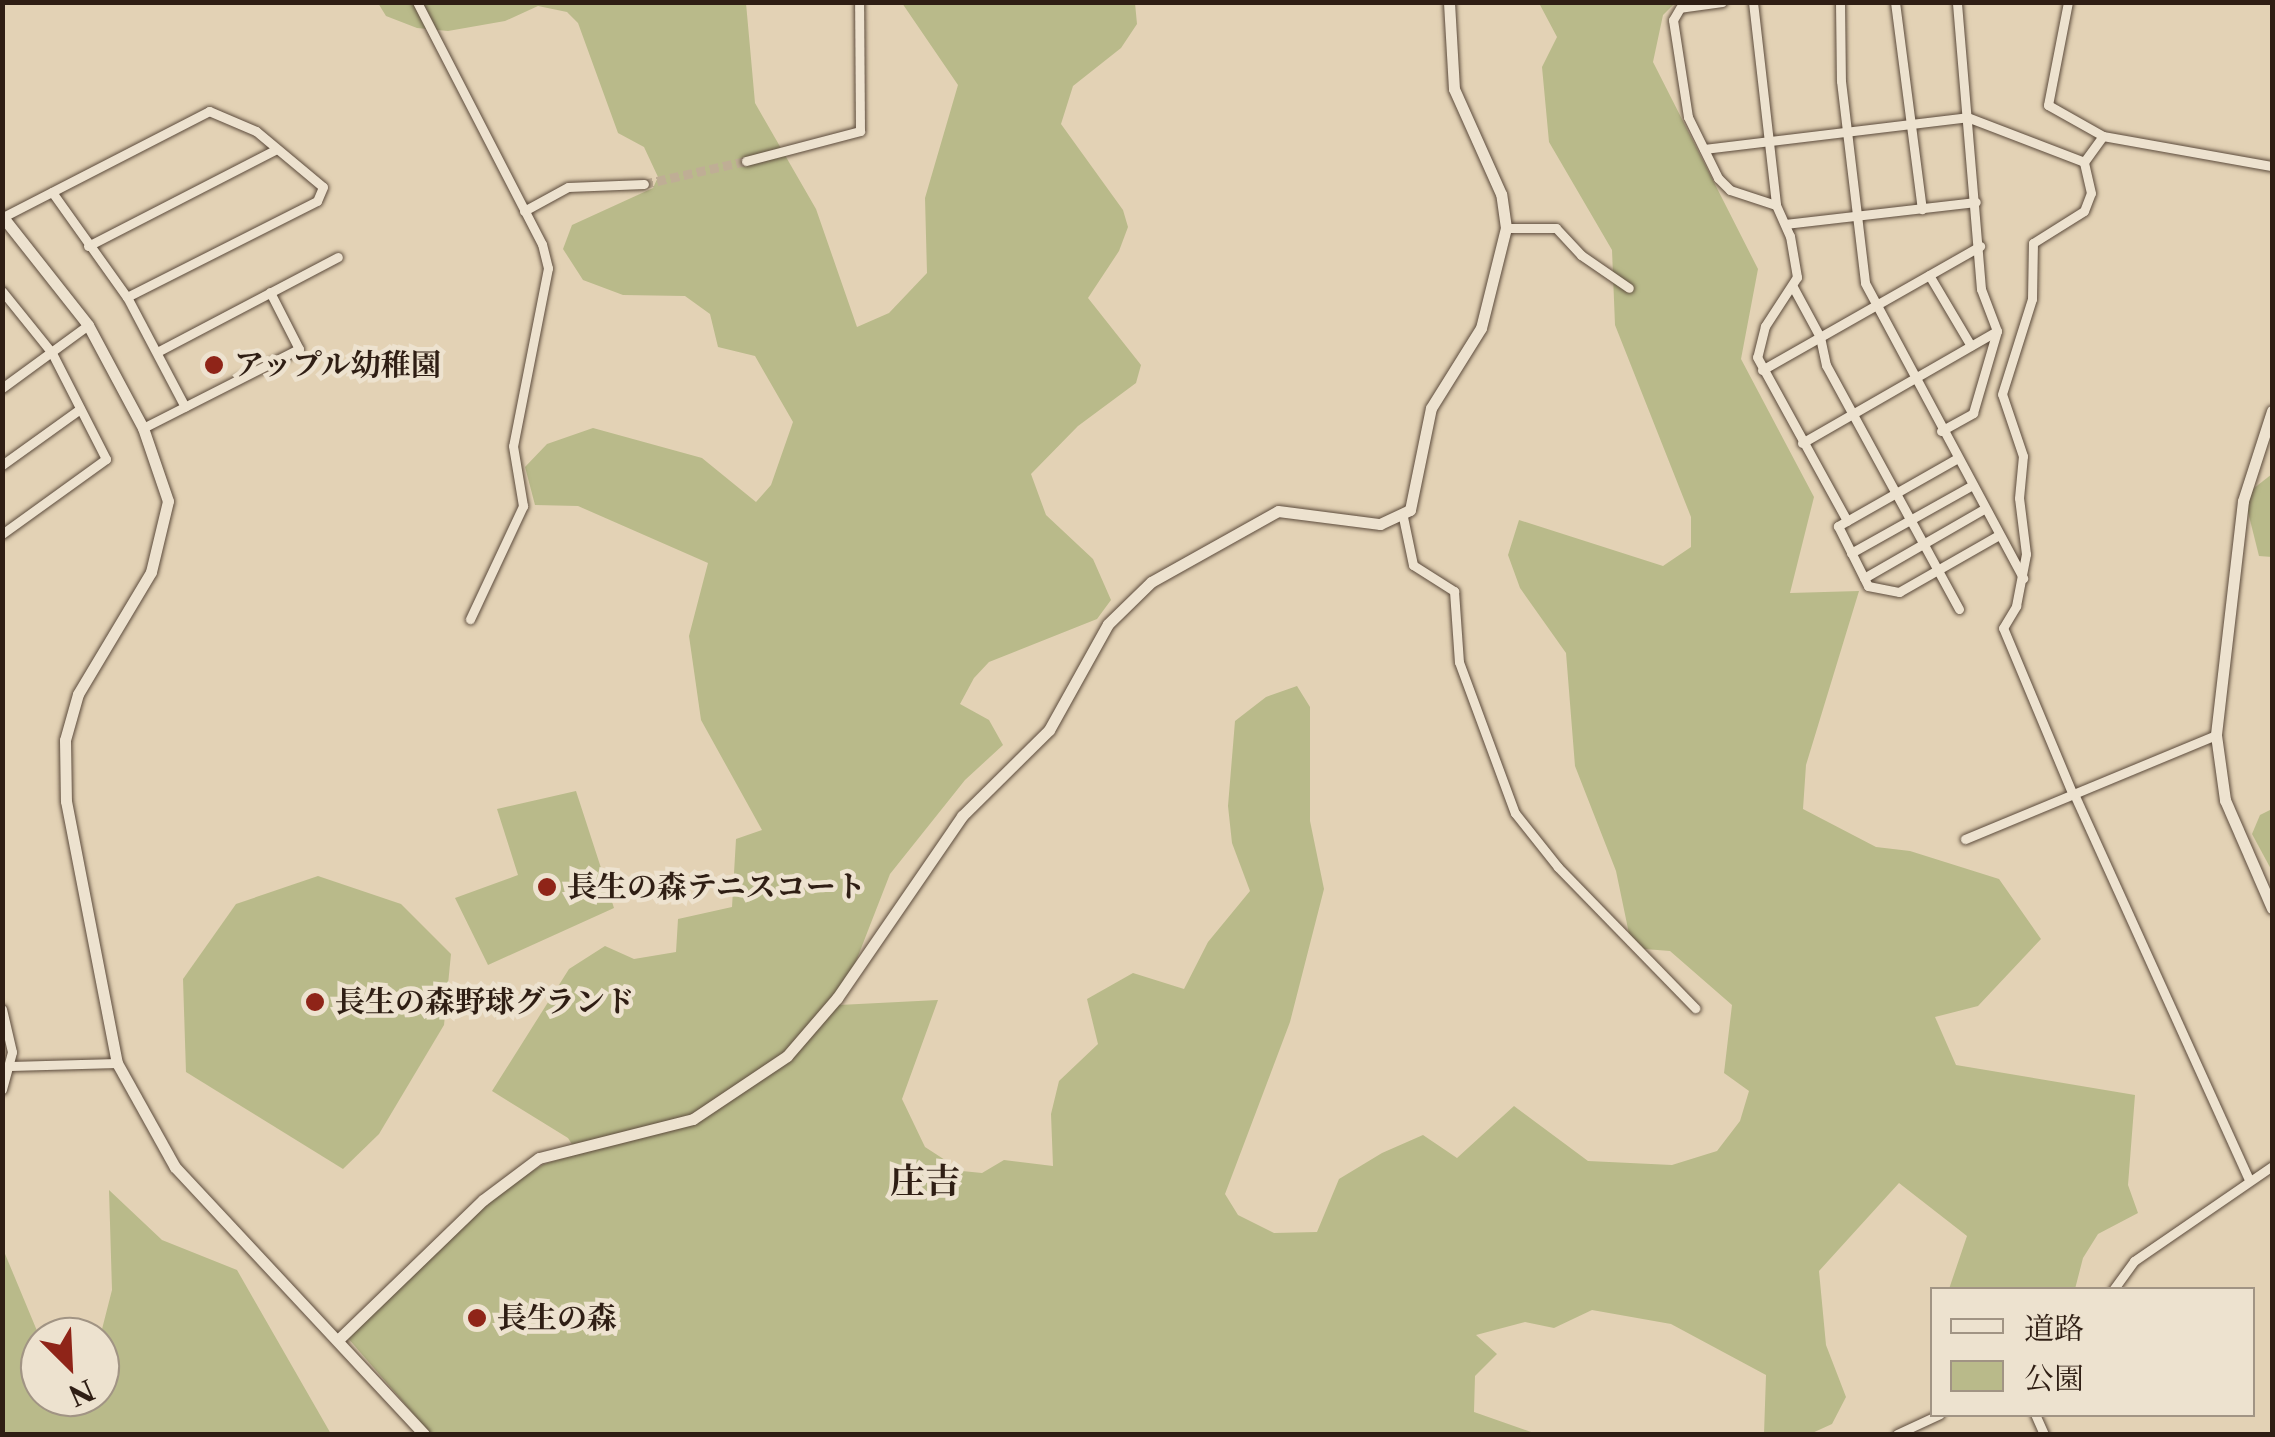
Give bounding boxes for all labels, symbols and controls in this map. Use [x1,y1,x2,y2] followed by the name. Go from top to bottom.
[234,347,444,383] place label: アップル幼稚園
[203,354,225,376] marker: アップル幼稚園
[567,869,867,905] place label: 長生の森テニスコート
[536,876,558,898] marker: 長生の森テニスコート
[335,984,635,1020] place label: 長生の森野球グランド
[304,991,326,1013] marker: 長生の森野球グランド
[890,1160,960,1202] district label: 庄吉
[1930,1287,2255,1417] legend
[497,1300,617,1336] place label: 長生の森
[466,1307,488,1329] marker: 長生の森
[2024,1310,2084,1347] text: 道路
[20,1317,120,1417] north arrow
[2024,1360,2084,1397] text: 公園
[63,1372,99,1413] text: N

